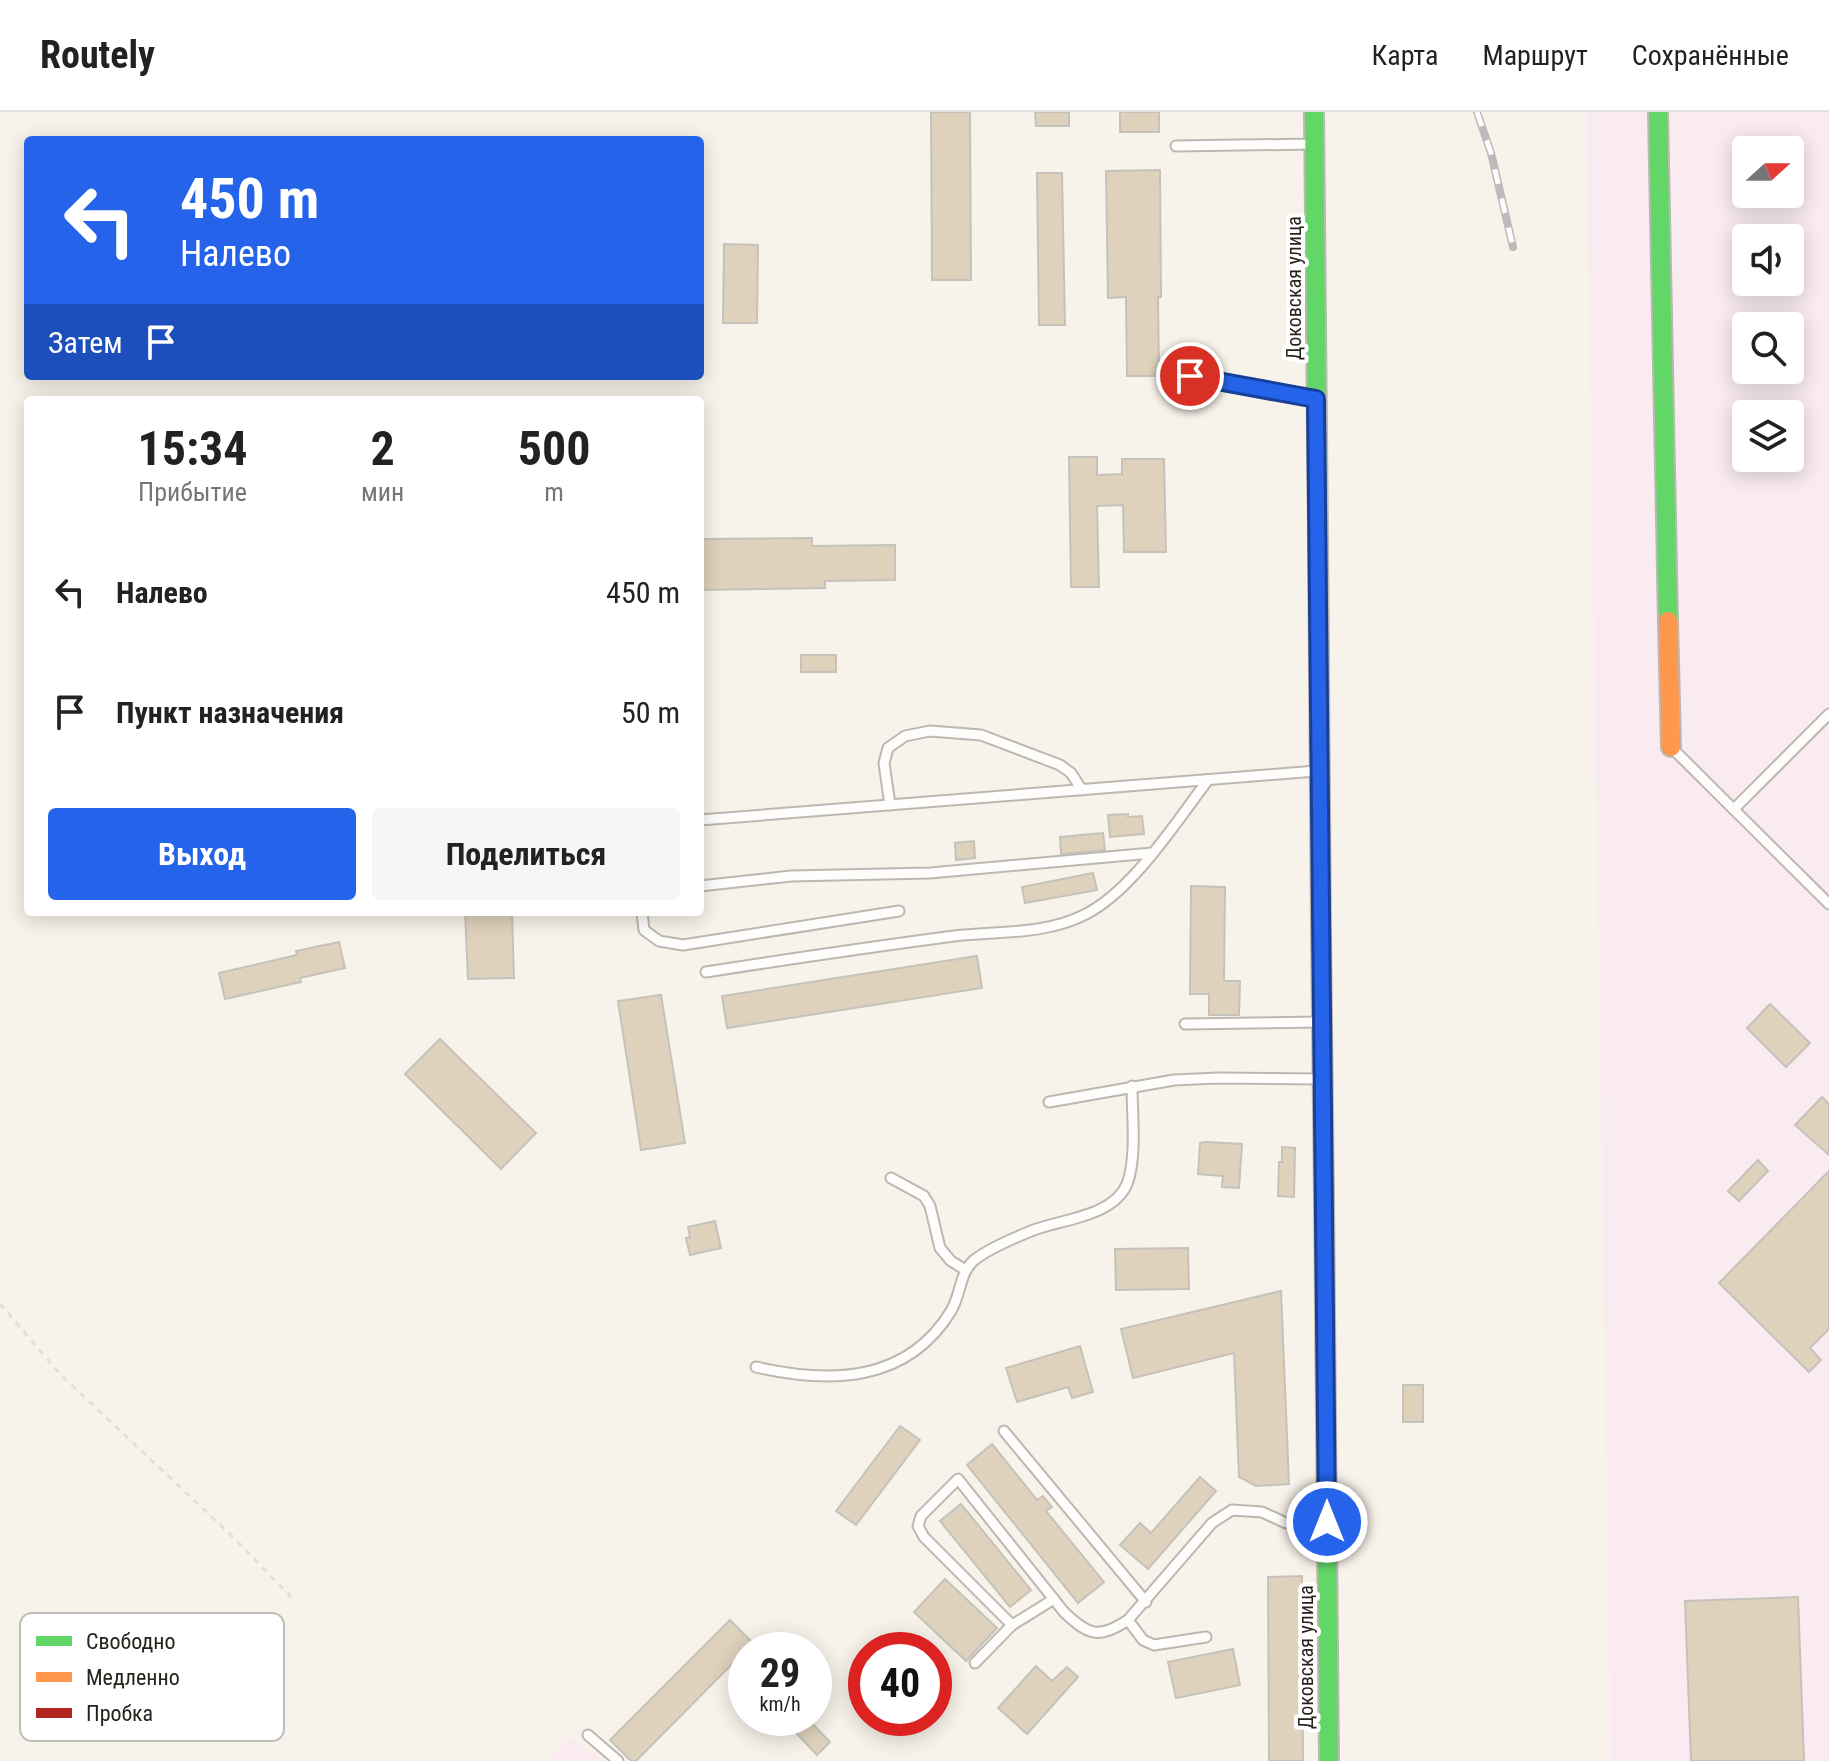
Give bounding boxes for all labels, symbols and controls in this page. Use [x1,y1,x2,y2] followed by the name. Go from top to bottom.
[40,33,155,77] text: Routely
[1372,39,1438,72] text: Карта
[1482,39,1588,72] text: Маршрут
[1632,39,1789,72] text: Сохранённые
[1732,136,1804,208] north arrow
[1732,136,1804,472] map controls
[180,166,319,232] text: 450 m
[48,168,152,272] icon: left
[1282,216,1306,360] street label: Доковская улица
[1732,224,1804,296] button: sound
[180,233,291,275] text: Налево
[1732,312,1804,384] button: search
[139,320,183,364] icon: arrive
[48,325,123,360] text: Затем
[1156,342,1224,410] pin
[1168,354,1212,398] icon: arrive
[1732,400,1804,472] button: layers
[137,420,248,477] text: 15:34
[371,420,395,477] text: 2
[518,420,591,477] text: 500
[138,477,247,507] text: Прибытие
[361,477,404,507] text: мин
[544,477,564,507] text: m
[48,570,92,614] icon: left
[116,575,208,610] text: Налево
[606,575,680,610] text: 450 m
[48,690,92,734] icon: arrive
[116,695,344,730] text: Пункт назначения
[621,695,680,730] text: 50 m
[48,808,356,900] button: Выход
[372,808,680,900] button: Поделиться
[1285,1480,1369,1564] position arrow
[1294,1585,1318,1729] street label: Доковская улица
[20,1613,284,1741] legend
[86,1629,176,1654] text: Свободно
[848,1632,952,1736] speed limit sign: 40
[760,1650,800,1697] text: 29
[86,1665,180,1690] text: Медленно
[759,1692,801,1716] text: km/h
[86,1701,153,1726] text: Пробка

